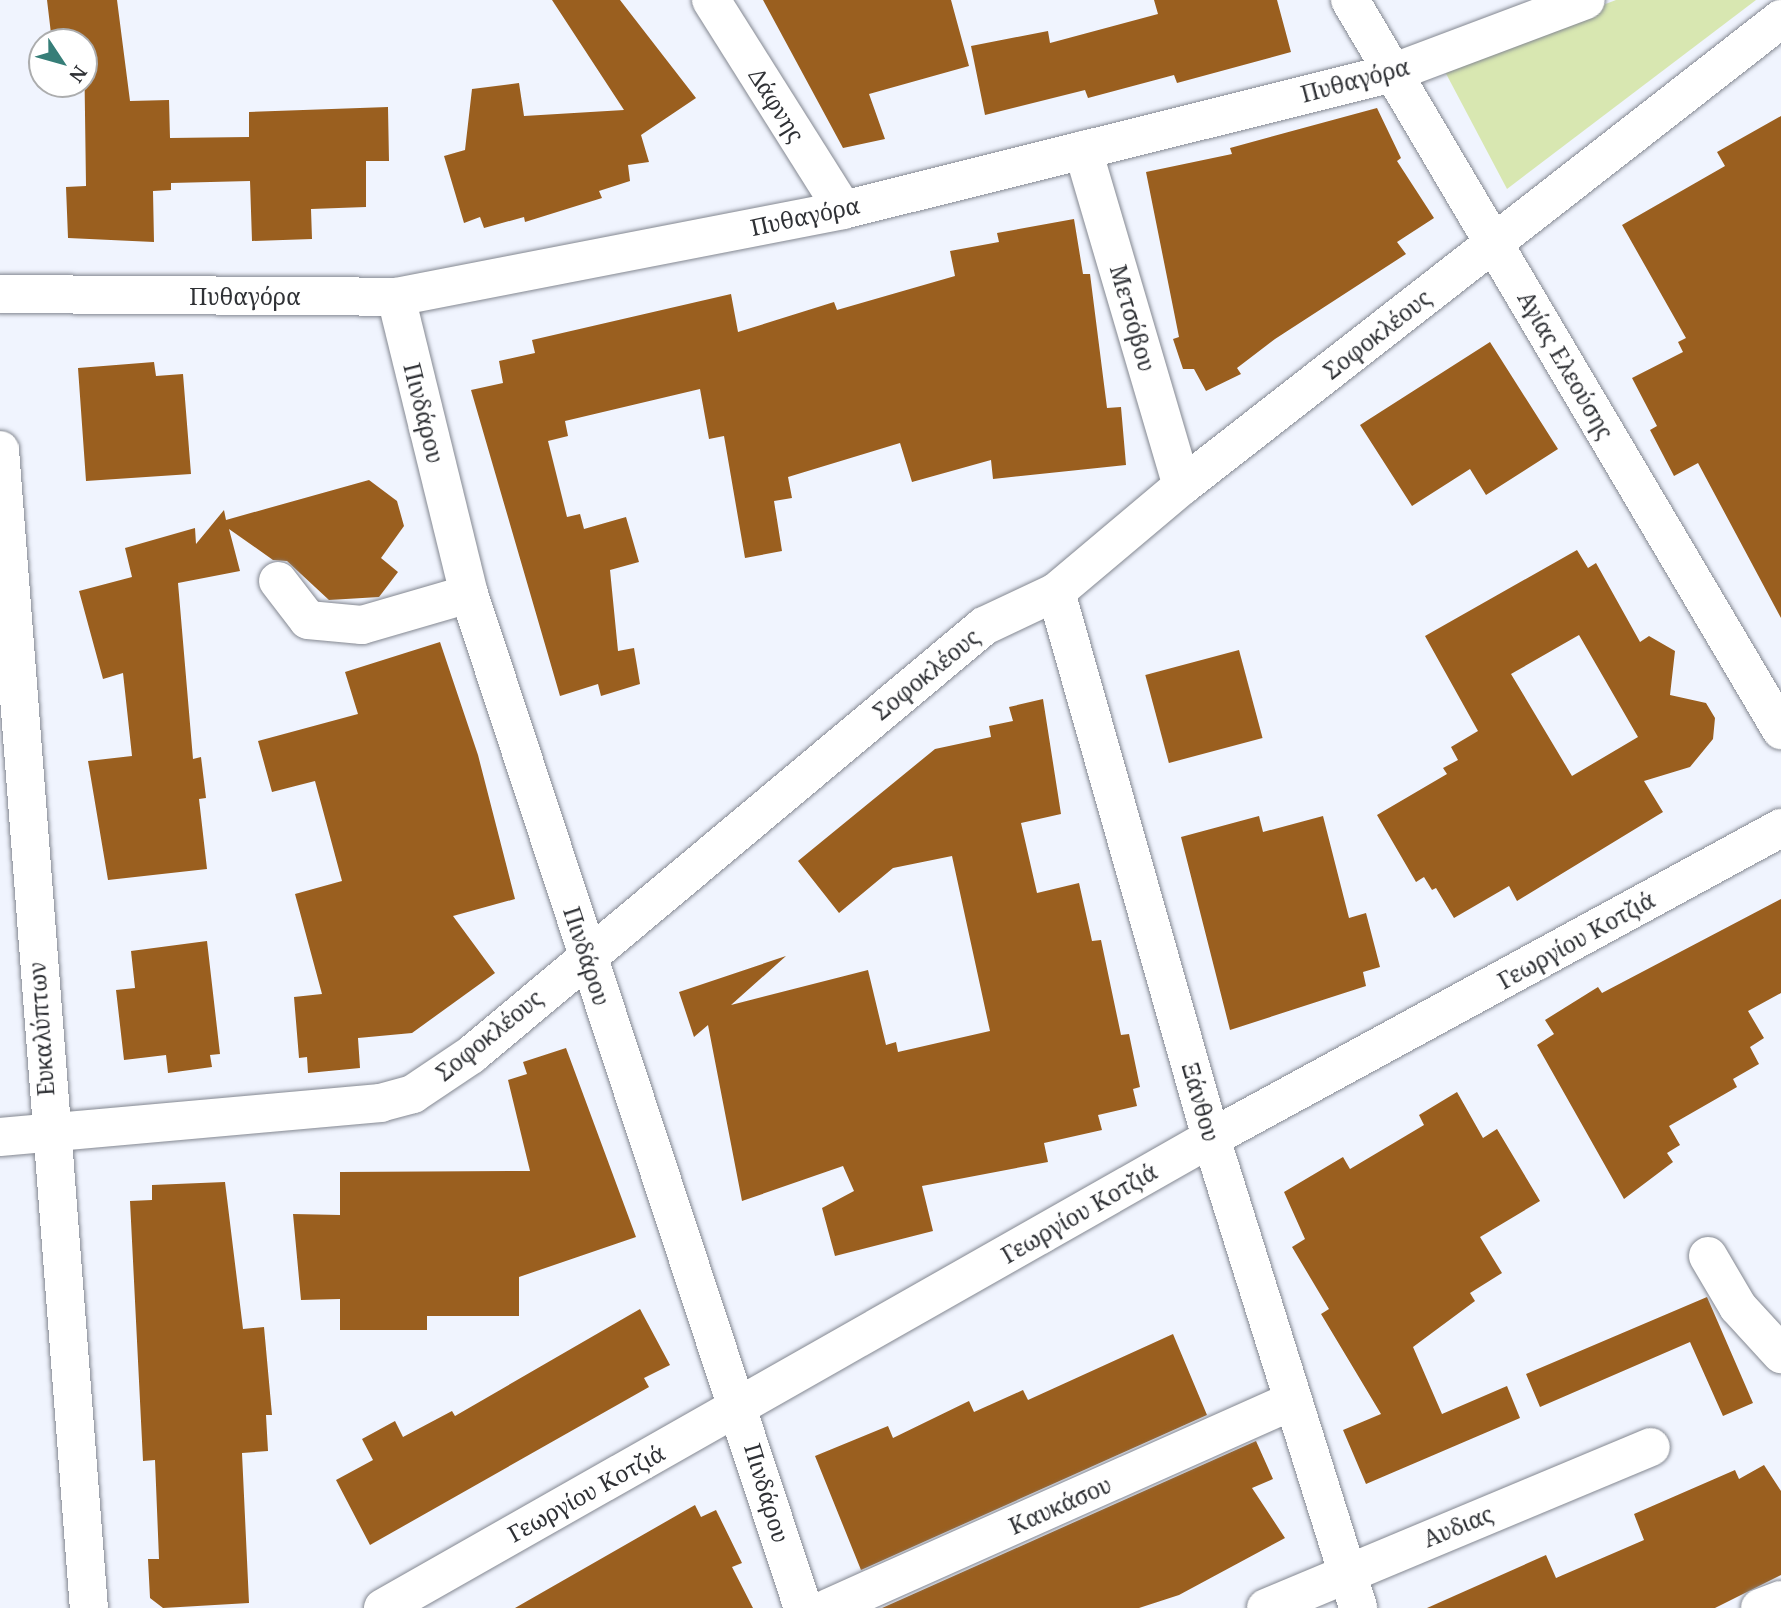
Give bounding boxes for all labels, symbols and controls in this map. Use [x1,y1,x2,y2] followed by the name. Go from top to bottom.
[28,28,98,98] north arrow
[1298,52,1412,108] street label: Πυθαγόρα
[63,60,93,88] text: N
[744,63,810,147] street label: Δάφνης
[748,191,862,241] street label: Πυθαγόρα
[1105,261,1161,375] street label: Μετσόβου
[189,282,301,310] street label: Πυθαγόρα
[1318,283,1436,385] street label: Σοφοκλέους
[1512,286,1620,444] street label: Αγίας Ελεούσης
[398,360,450,466] street label: Πινδάρου
[867,623,985,725] street label: Σοφοκλέους
[1493,885,1659,995] street label: Γεωργίου Κοτζιά
[558,903,616,1009] street label: Πινδάρου
[23,961,59,1097] street label: Ευκαλύπτων
[430,984,548,1086] street label: Σοφοκλέους
[1177,1059,1225,1145] street label: Ξάνθου
[996,1157,1162,1269] street label: Γεωργίου Κοτζιά
[503,1438,669,1548] street label: Γεωργίου Κοτζιά
[739,1440,795,1546] street label: Πινδάρου
[1005,1470,1115,1540] street label: Καυκάσου
[1419,1500,1497,1552] street label: Αυδιας

